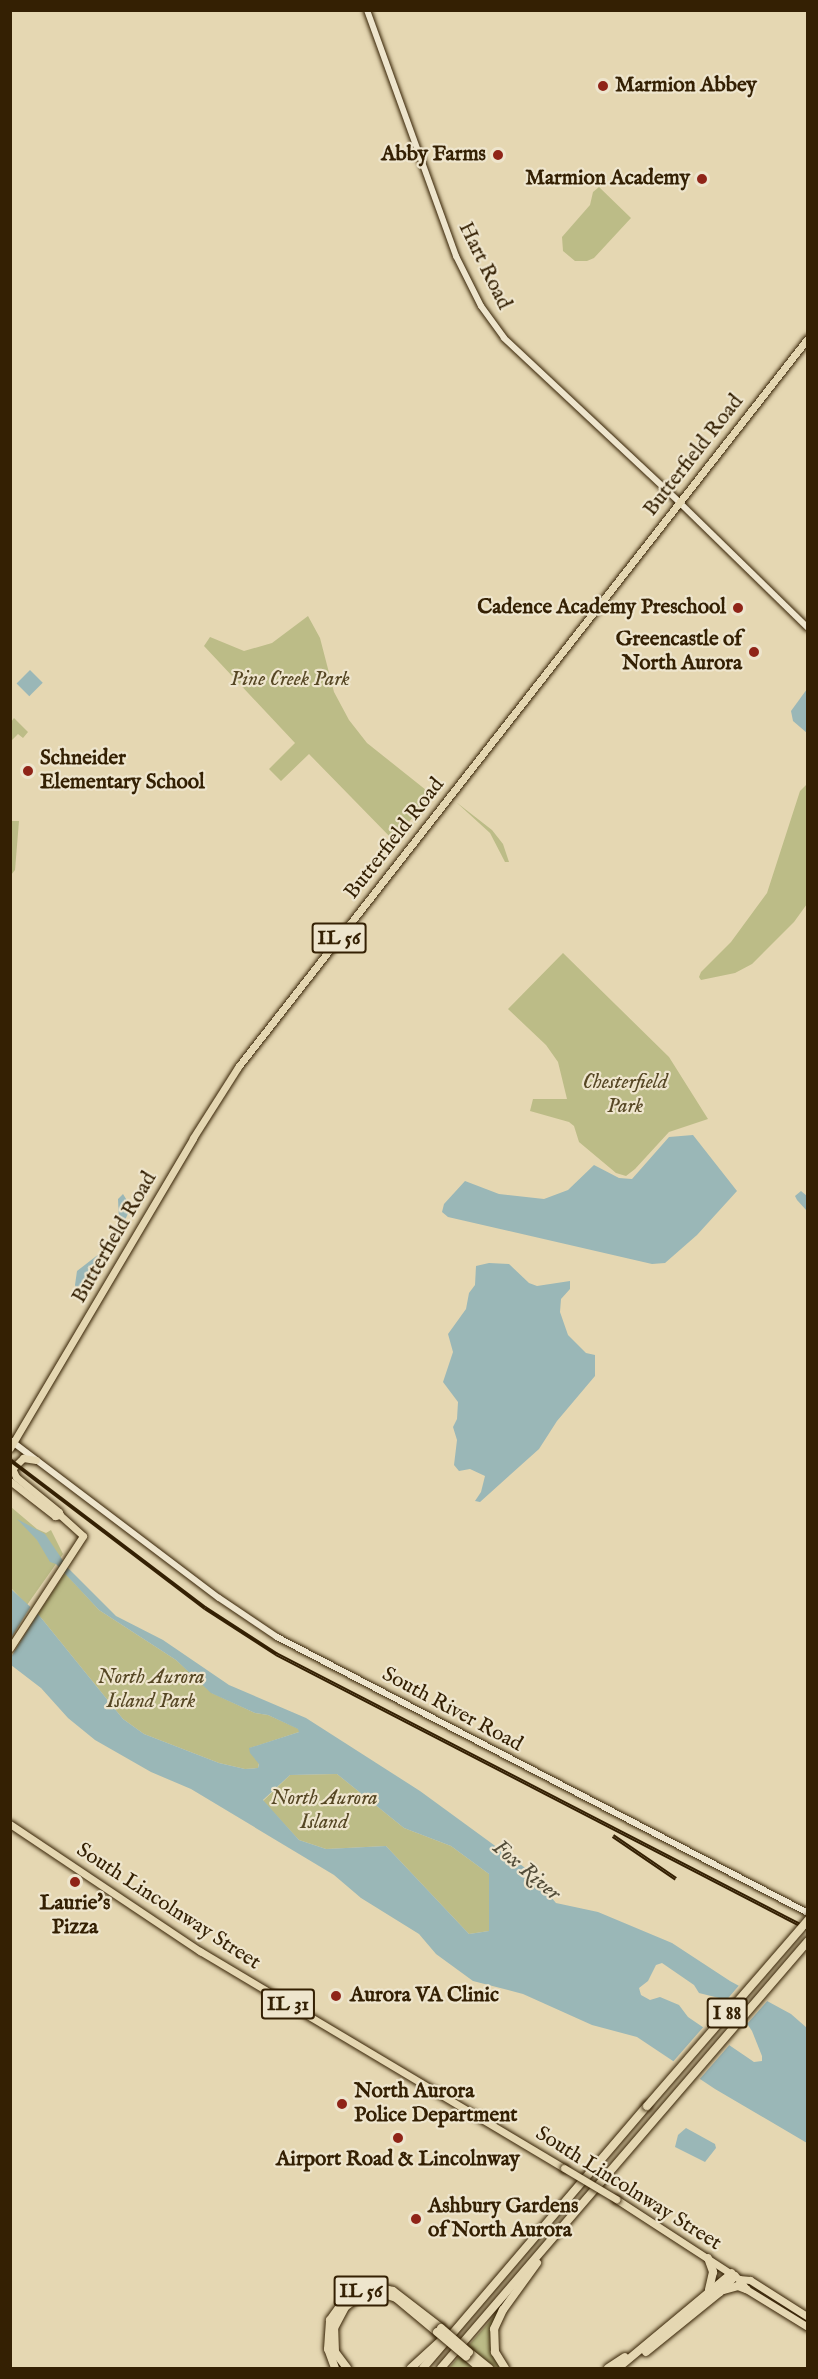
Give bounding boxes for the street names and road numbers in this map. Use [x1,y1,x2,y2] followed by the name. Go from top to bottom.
[452,218,516,314] street label: Hart Road
[639,390,749,522] street label: Butterfield Road
[340,773,450,905] street label: Butterfield Road
[310,921,368,955] road number: IL 56
[67,1168,163,1308] street label: Butterfield Road
[377,1662,527,1758] street label: South River Road
[71,1838,265,1976] street label: South Lincolnway Street
[260,1987,316,2021] road number: IL 31
[706,1996,748,2030] road number: I 88
[530,2122,726,2256] street label: South Lincolnway Street
[332,2274,389,2308] road number: IL 56

